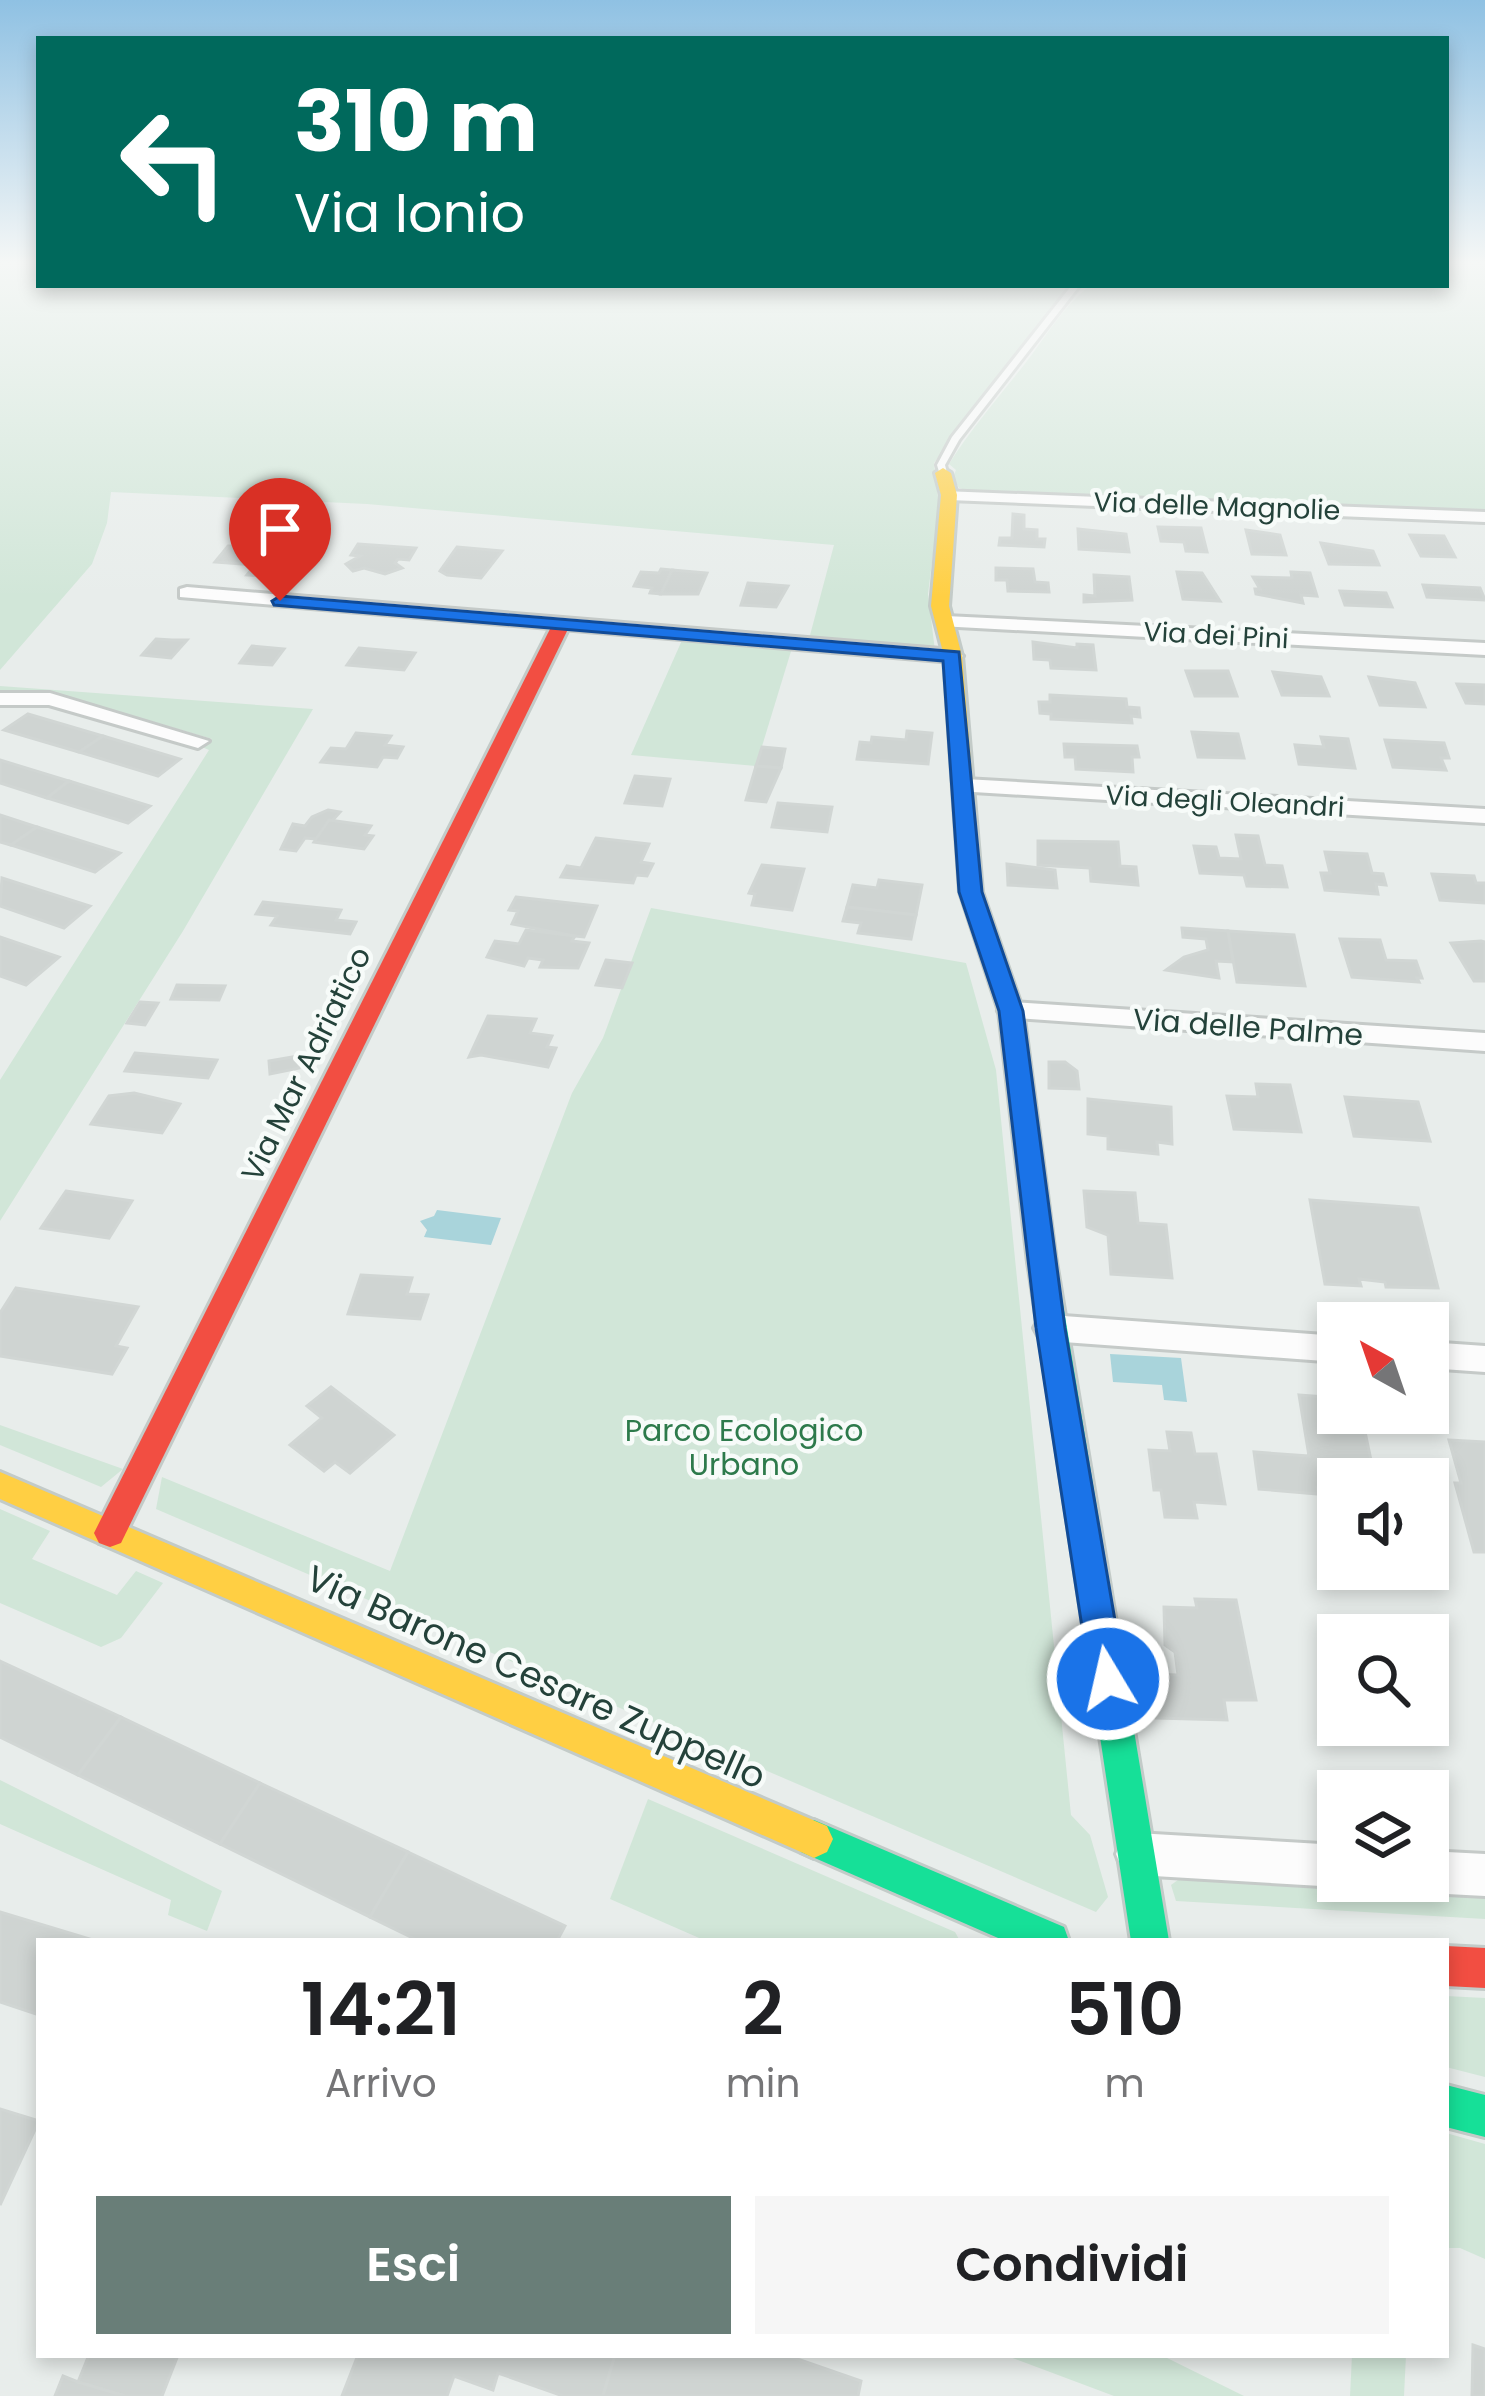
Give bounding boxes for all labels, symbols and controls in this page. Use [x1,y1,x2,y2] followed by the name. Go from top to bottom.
[294,63,538,180] text: 310 m
[96,84,252,240] icon: left
[294,175,525,251] text: Via Ionio
[229,478,331,601] pin
[1093,483,1341,529] street label: Via delle Magnolie
[247,496,313,562] icon: arrive
[1142,613,1290,657] street label: Via dei Pini
[1105,776,1345,826] street label: Via degli Oleandri
[230,939,382,1189] street label: Via Mar Adriatico
[1131,998,1365,1056] street label: Via delle Palme
[1317,1302,1449,1434] north arrow
[1317,1302,1449,1902] map controls
[625,1409,863,1486] park label: Parco Ecologico Urbano
[1317,1458,1449,1590] button: sound
[298,1552,774,1802] street label: Via Barone Cesare Zuppello
[1317,1614,1449,1746] button: search
[1045,1616,1171,1742] position arrow
[1317,1770,1449,1902] button: layers
[301,1959,461,2060] text: 14:21
[742,1959,784,2060] text: 2
[1065,1959,1184,2060] text: 510
[325,2056,437,2111] text: Arrivo
[726,2056,800,2111] text: min
[1105,2056,1145,2111] text: m
[96,2196,731,2334] button: Esci
[755,2196,1389,2334] button: Condividi

